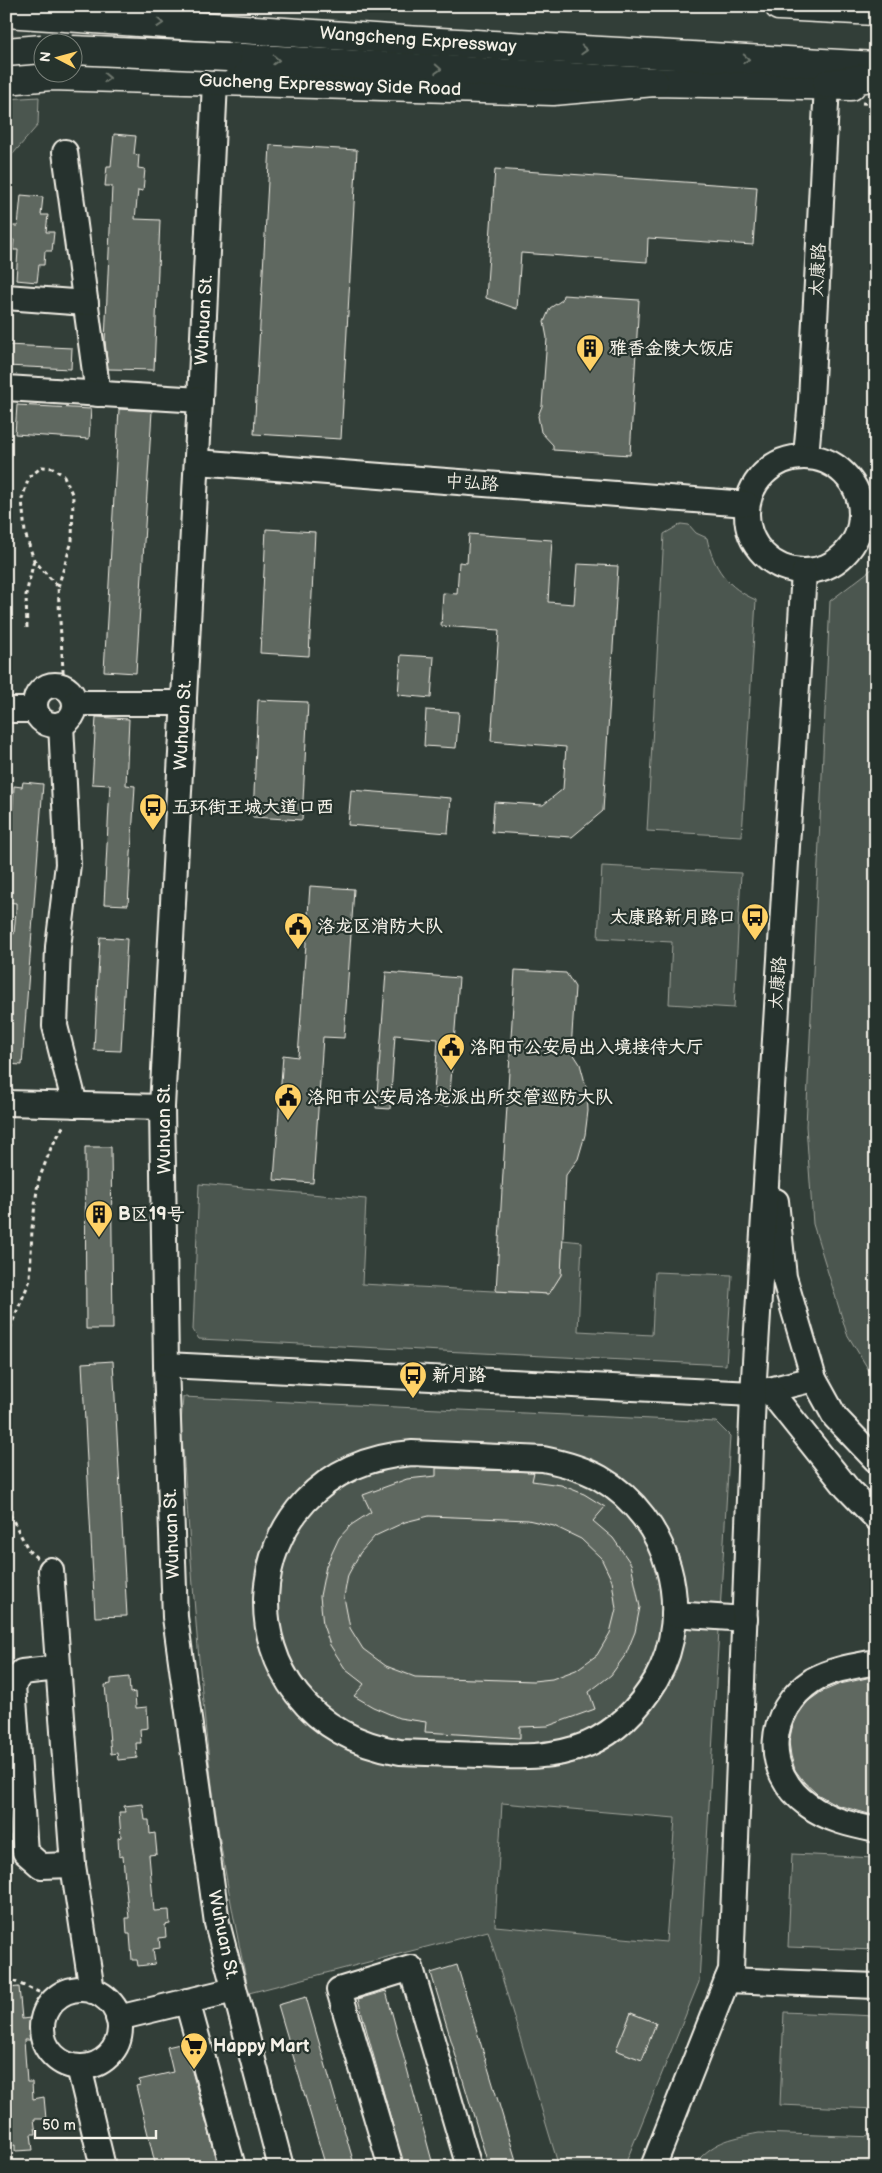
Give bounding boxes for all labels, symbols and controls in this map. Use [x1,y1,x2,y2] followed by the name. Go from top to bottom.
[156,17,164,28] one-way arrow
[319,23,518,57] street label: Wangcheng Expressway
[32,32,82,82] north arrow
[580,44,588,55] one-way arrow
[37,51,55,63] text: N
[742,53,750,64] one-way arrow
[272,55,280,66] one-way arrow
[434,64,442,75] one-way arrow
[198,70,462,100] street label: Gucheng Expressway Side Road
[104,73,112,83] one-way arrow
[806,242,830,298] street label: 太康路
[191,274,217,366] street label: Wuhuan St.
[575,333,605,372] building icon: 雅香金陵大饭店
[609,338,735,359] place label: 雅香金陵大饭店
[444,471,500,495] street label: 中弘路
[170,679,196,771] street label: Wuhuan St.
[138,792,168,831] bus stop icon: 五环街王城大道口西
[172,797,334,818] place label: 五环街王城大道口西
[740,902,770,941] bus stop icon: 太康路新月路口
[610,907,736,928] place label: 太康路新月路口
[283,911,313,950] public building icon: 洛龙区消防大队
[317,916,443,937] place label: 洛龙区消防大队
[766,955,790,1011] street label: 太康路
[436,1032,466,1071] public building icon: 洛阳市公安局出入境接待大厅
[470,1037,704,1058] place label: 洛阳市公安局出入境接待大厅
[273,1082,303,1121] public building icon: 洛阳市公安局洛龙派出所交管巡防大队
[154,1084,175,1174] street label: Wuhuan St.
[307,1087,613,1108] place label: 洛阳市公安局洛龙派出所交管巡防大队
[84,1199,114,1238] building icon: B区19号
[118,1204,185,1225] place label: B区19号
[398,1360,428,1399] bus stop icon: 新月路
[432,1365,486,1386] place label: 新月路
[160,1488,184,1580] street label: Wuhuan St.
[203,1888,243,1982] street label: Wuhuan St.
[179,2031,209,2070] supermarket icon: Happy Mart
[213,2036,309,2057] place label: Happy Mart
[35,2108,156,2140] scale bar
[42,2116,76,2135] text: 50 m

